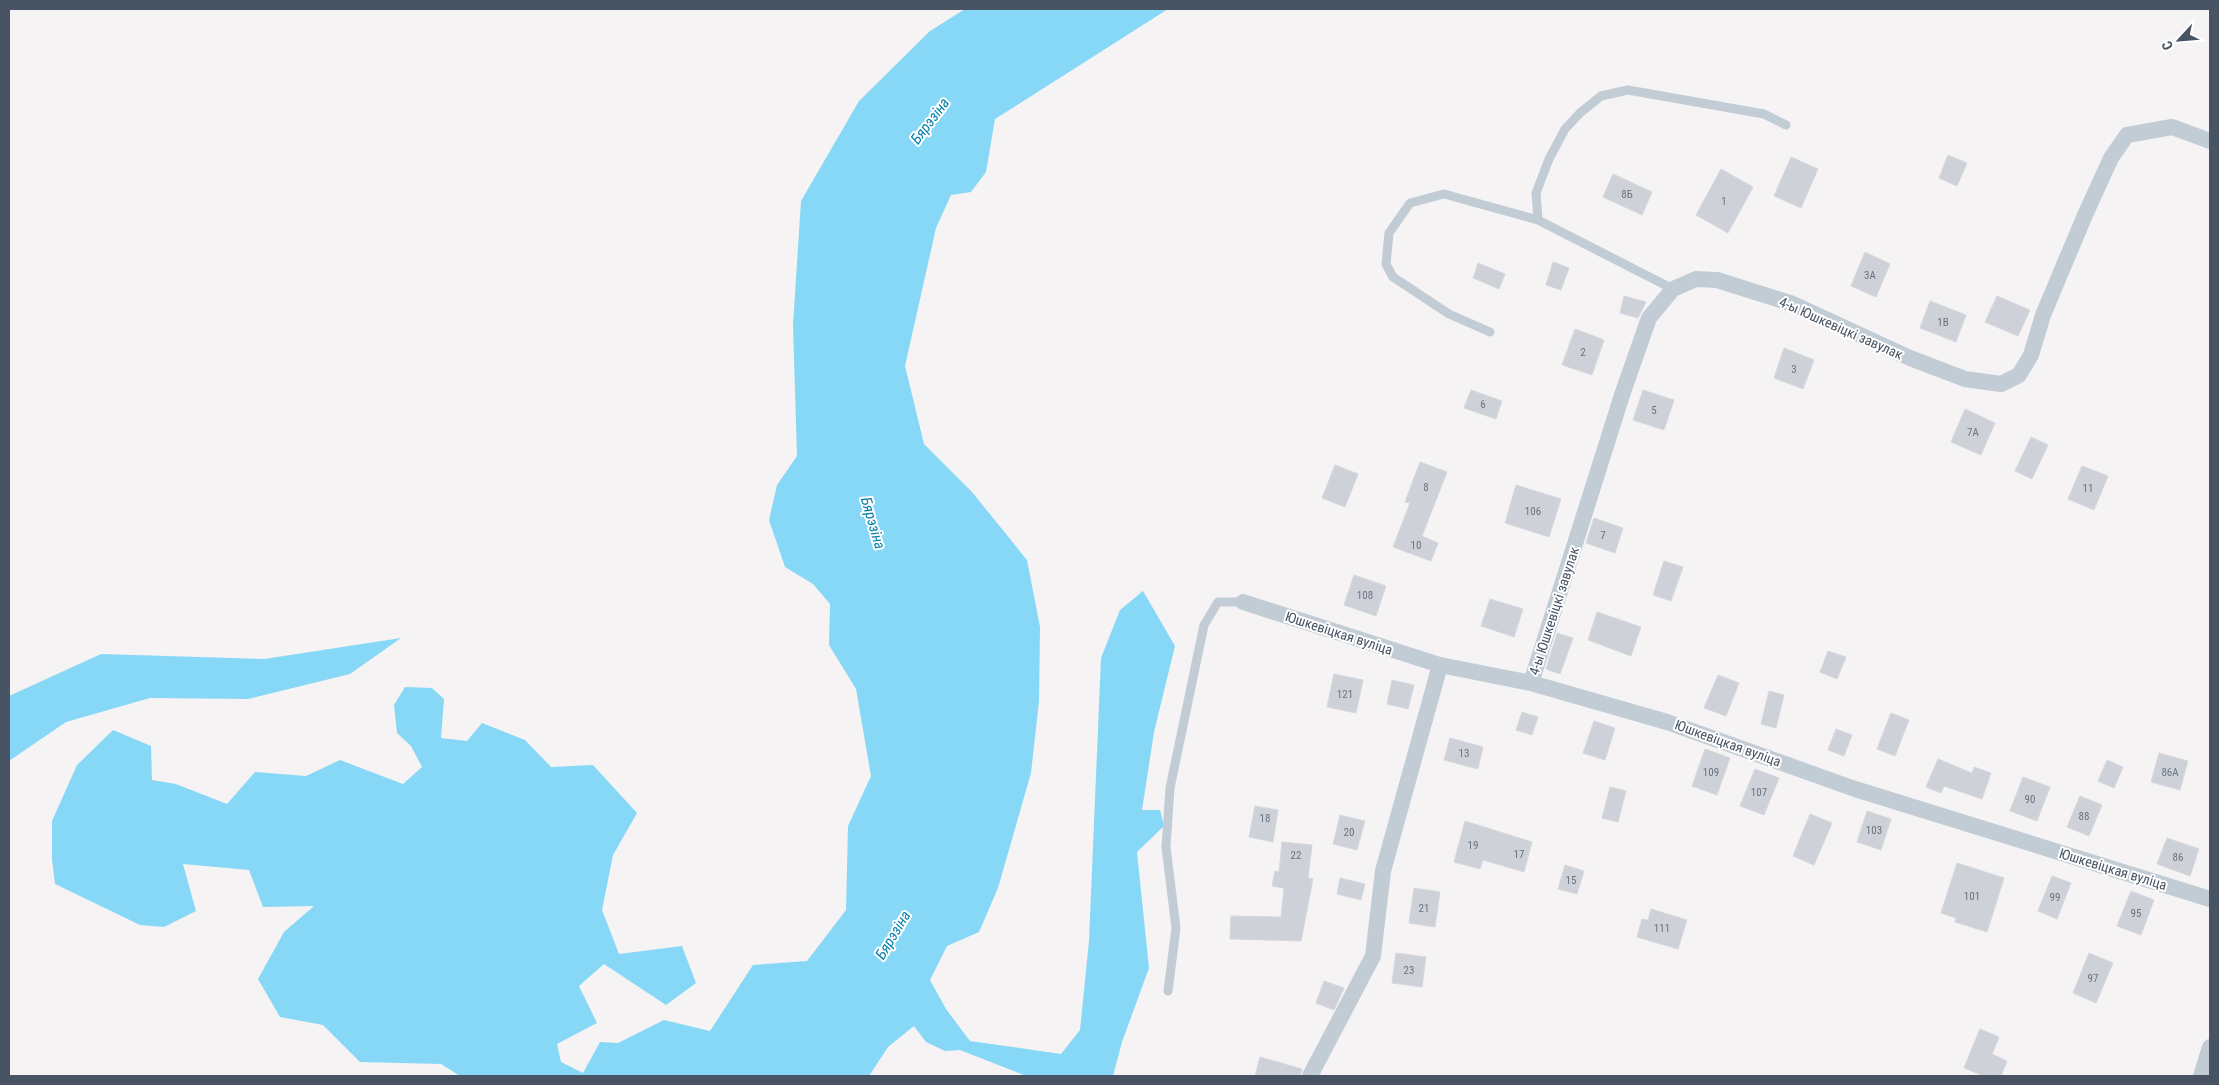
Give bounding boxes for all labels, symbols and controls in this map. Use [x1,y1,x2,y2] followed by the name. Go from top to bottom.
[2154,15,2204,65] north arrow
[2158,39,2176,53] text: С
[907,94,953,148] water label: Бярэзіна
[1621,188,1633,201] house number: 8Б
[1721,195,1727,208] house number: 1
[1864,269,1877,282] house number: 3А
[1777,294,1906,363] street label: 4-ы Юшкевіцкі завулак
[1937,316,1949,329] house number: 1В
[1580,346,1586,359] house number: 2
[1791,363,1797,376] house number: 3
[1480,398,1486,411] house number: 6
[1651,404,1657,417] house number: 5
[1967,426,1980,439] house number: 7А
[1423,481,1429,494] house number: 8
[2083,482,2093,495] house number: 11
[857,495,889,551] water label: Бярэзіна
[1525,505,1541,518] house number: 106
[1600,529,1606,542] house number: 7
[1411,539,1421,552] house number: 10
[1526,545,1582,677] street label: 4-ы Юшкевіцкі завулак
[1357,589,1373,602] house number: 108
[1283,608,1395,658] street label: Юшкевіцкая вуліца
[1337,688,1353,701] house number: 121
[1673,716,1783,770] street label: Юшкевіцкая вуліца
[1459,747,1469,760] house number: 13
[1703,766,1719,779] house number: 109
[2161,766,2179,779] house number: 86А
[1751,786,1767,799] house number: 107
[2025,793,2035,806] house number: 90
[2079,810,2089,823] house number: 88
[1260,812,1270,825] house number: 18
[1866,824,1882,837] house number: 103
[1344,826,1354,839] house number: 20
[1468,839,1478,852] house number: 19
[2057,845,2169,893] street label: Юшкевіцкая вуліца
[1514,848,1524,861] house number: 17
[1291,849,1301,862] house number: 22
[2173,851,2183,864] house number: 86
[1566,874,1576,887] house number: 15
[1964,890,1980,903] house number: 101
[2050,891,2060,904] house number: 99
[1419,902,1429,915] house number: 21
[872,907,914,963] water label: Бярэзіна
[2131,907,2141,920] house number: 95
[1654,922,1670,935] house number: 111
[1404,964,1414,977] house number: 23
[2088,972,2098,985] house number: 97

